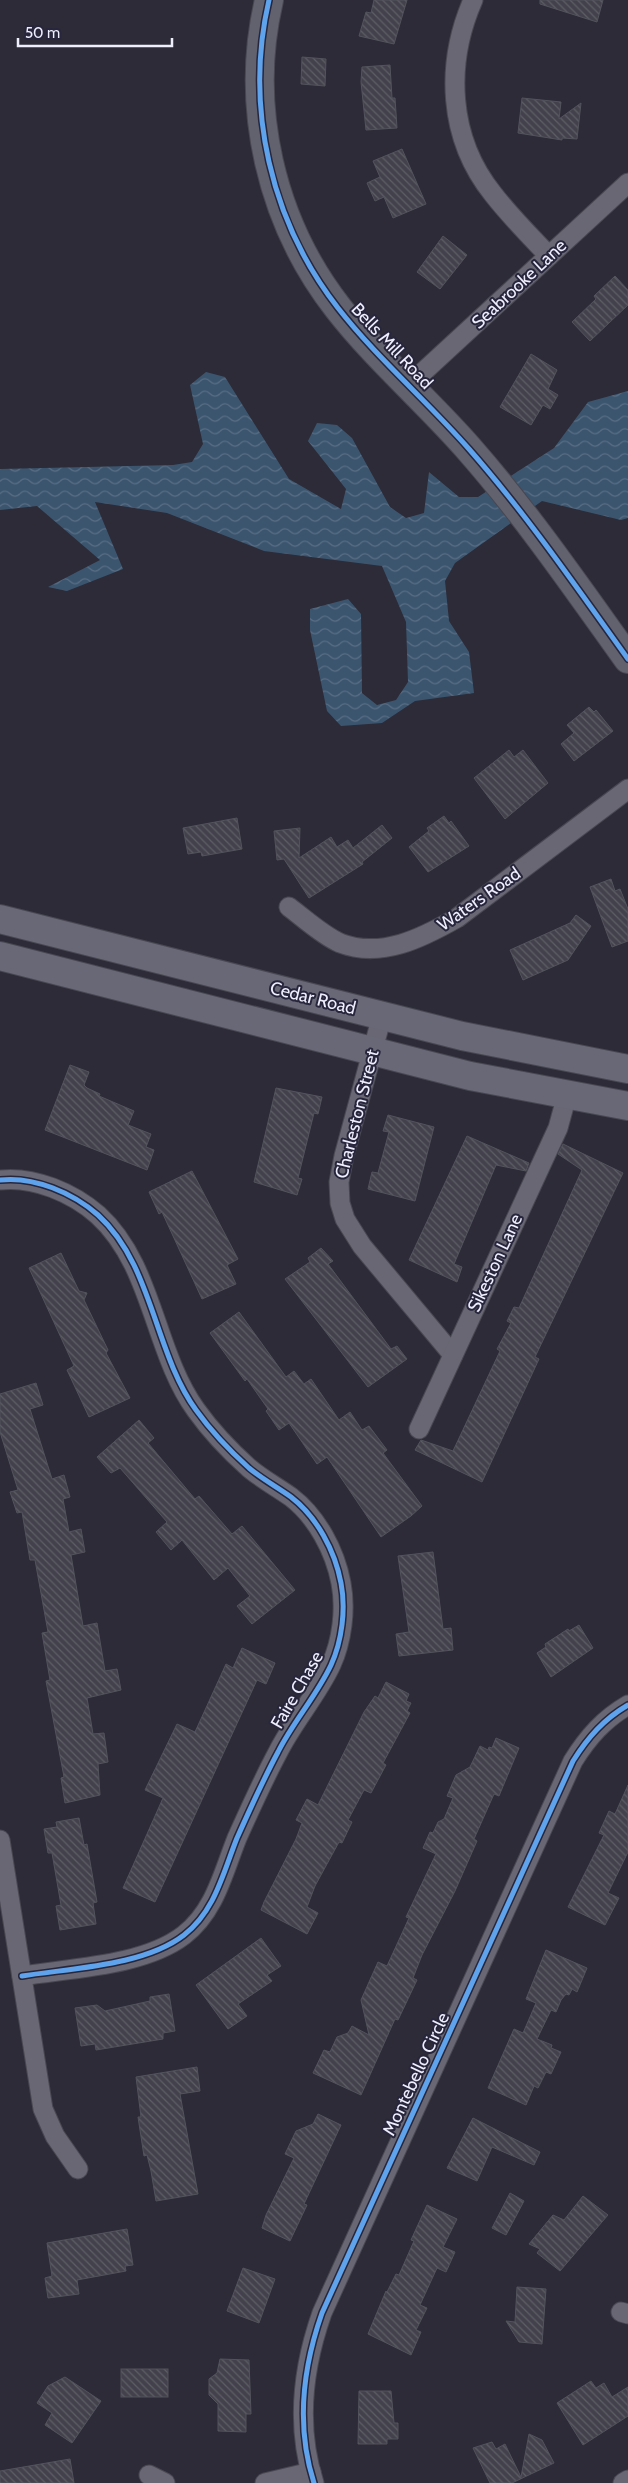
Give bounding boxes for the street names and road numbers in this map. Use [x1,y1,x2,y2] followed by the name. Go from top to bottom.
[467,235,571,333] street label: Seabrooke Lane
[347,298,437,394] street label: Bells Mill Road
[433,862,525,936] street label: Waters Road
[268,977,358,1019] street label: Cedar Road
[330,1047,384,1181] street label: Charleston Street
[463,1211,527,1315] street label: Sikeston Lane
[266,1647,328,1733] street label: Faire Chase
[378,2009,454,2139] street label: Montebello Circle

